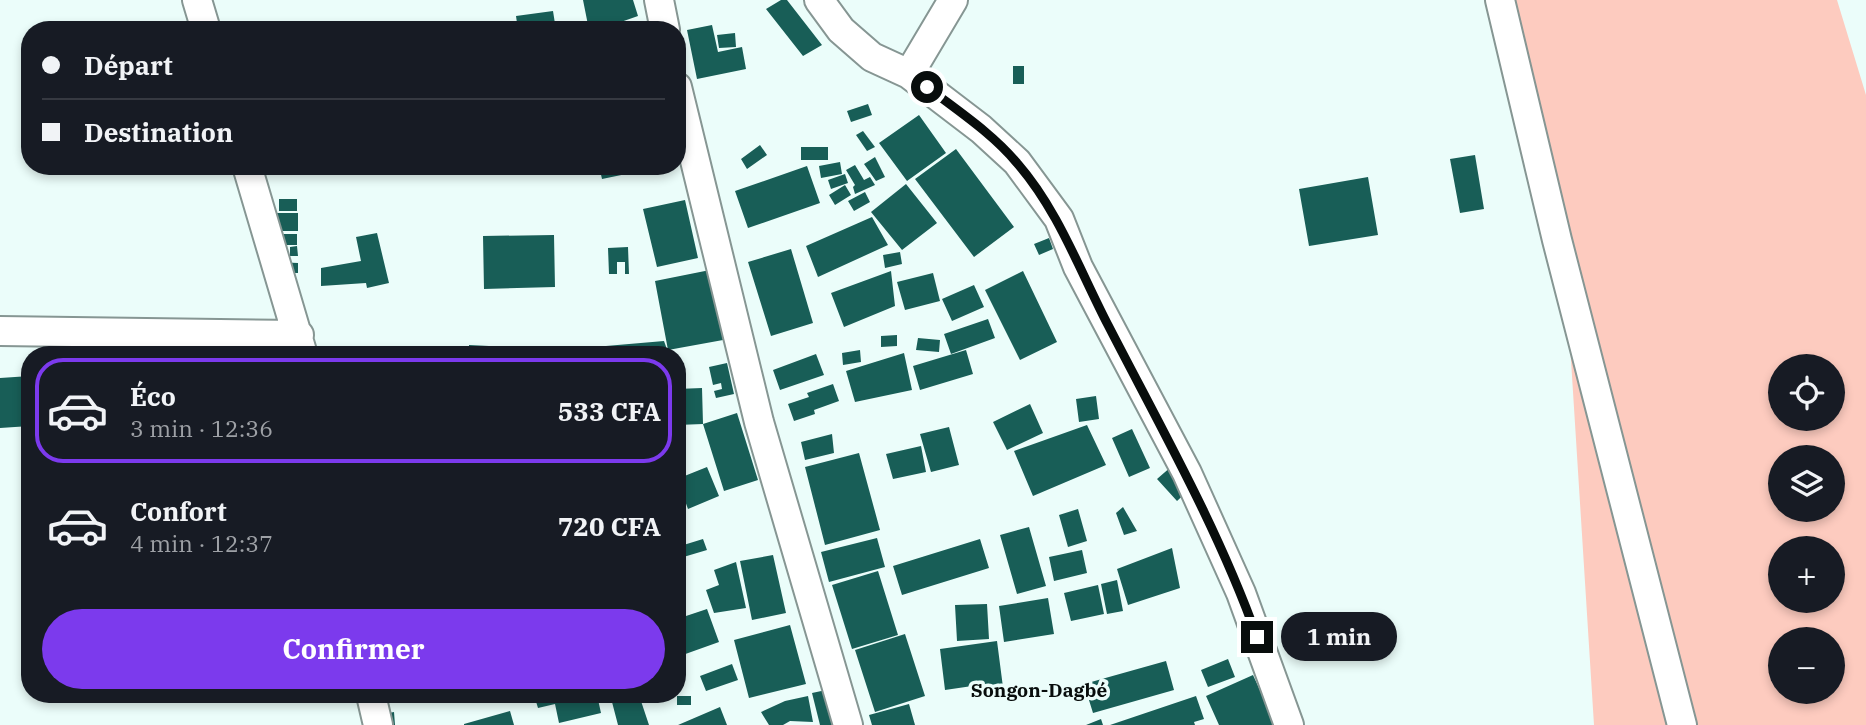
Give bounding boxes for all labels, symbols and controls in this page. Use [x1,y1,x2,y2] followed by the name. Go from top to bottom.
[84,48,173,82] text: Départ
[911,71,943,103] route start
[84,115,233,149] text: Destination
[1768,354,1845,704] map controls
[1768,354,1845,431] button: locate
[46,379,109,442] icon: car
[130,379,176,413] text: Éco
[558,394,661,428] text: 533 CFA
[130,413,273,443] text: 3 min · 12:36
[1768,445,1845,522] button: layers
[46,494,109,557] icon: car
[130,494,227,528] text: Confort
[558,509,661,543] text: 720 CFA
[130,528,273,558] text: 4 min · 12:37
[1768,536,1845,613] button: +
[42,609,665,689] button: Confirmer
[1282,612,1397,662] callout: 1 min
[1241,621,1273,653] route end
[1307,621,1371,651] text: 1 min
[1768,627,1845,704] button: −
[971,678,1107,702] district label: Songon-Dagbé

